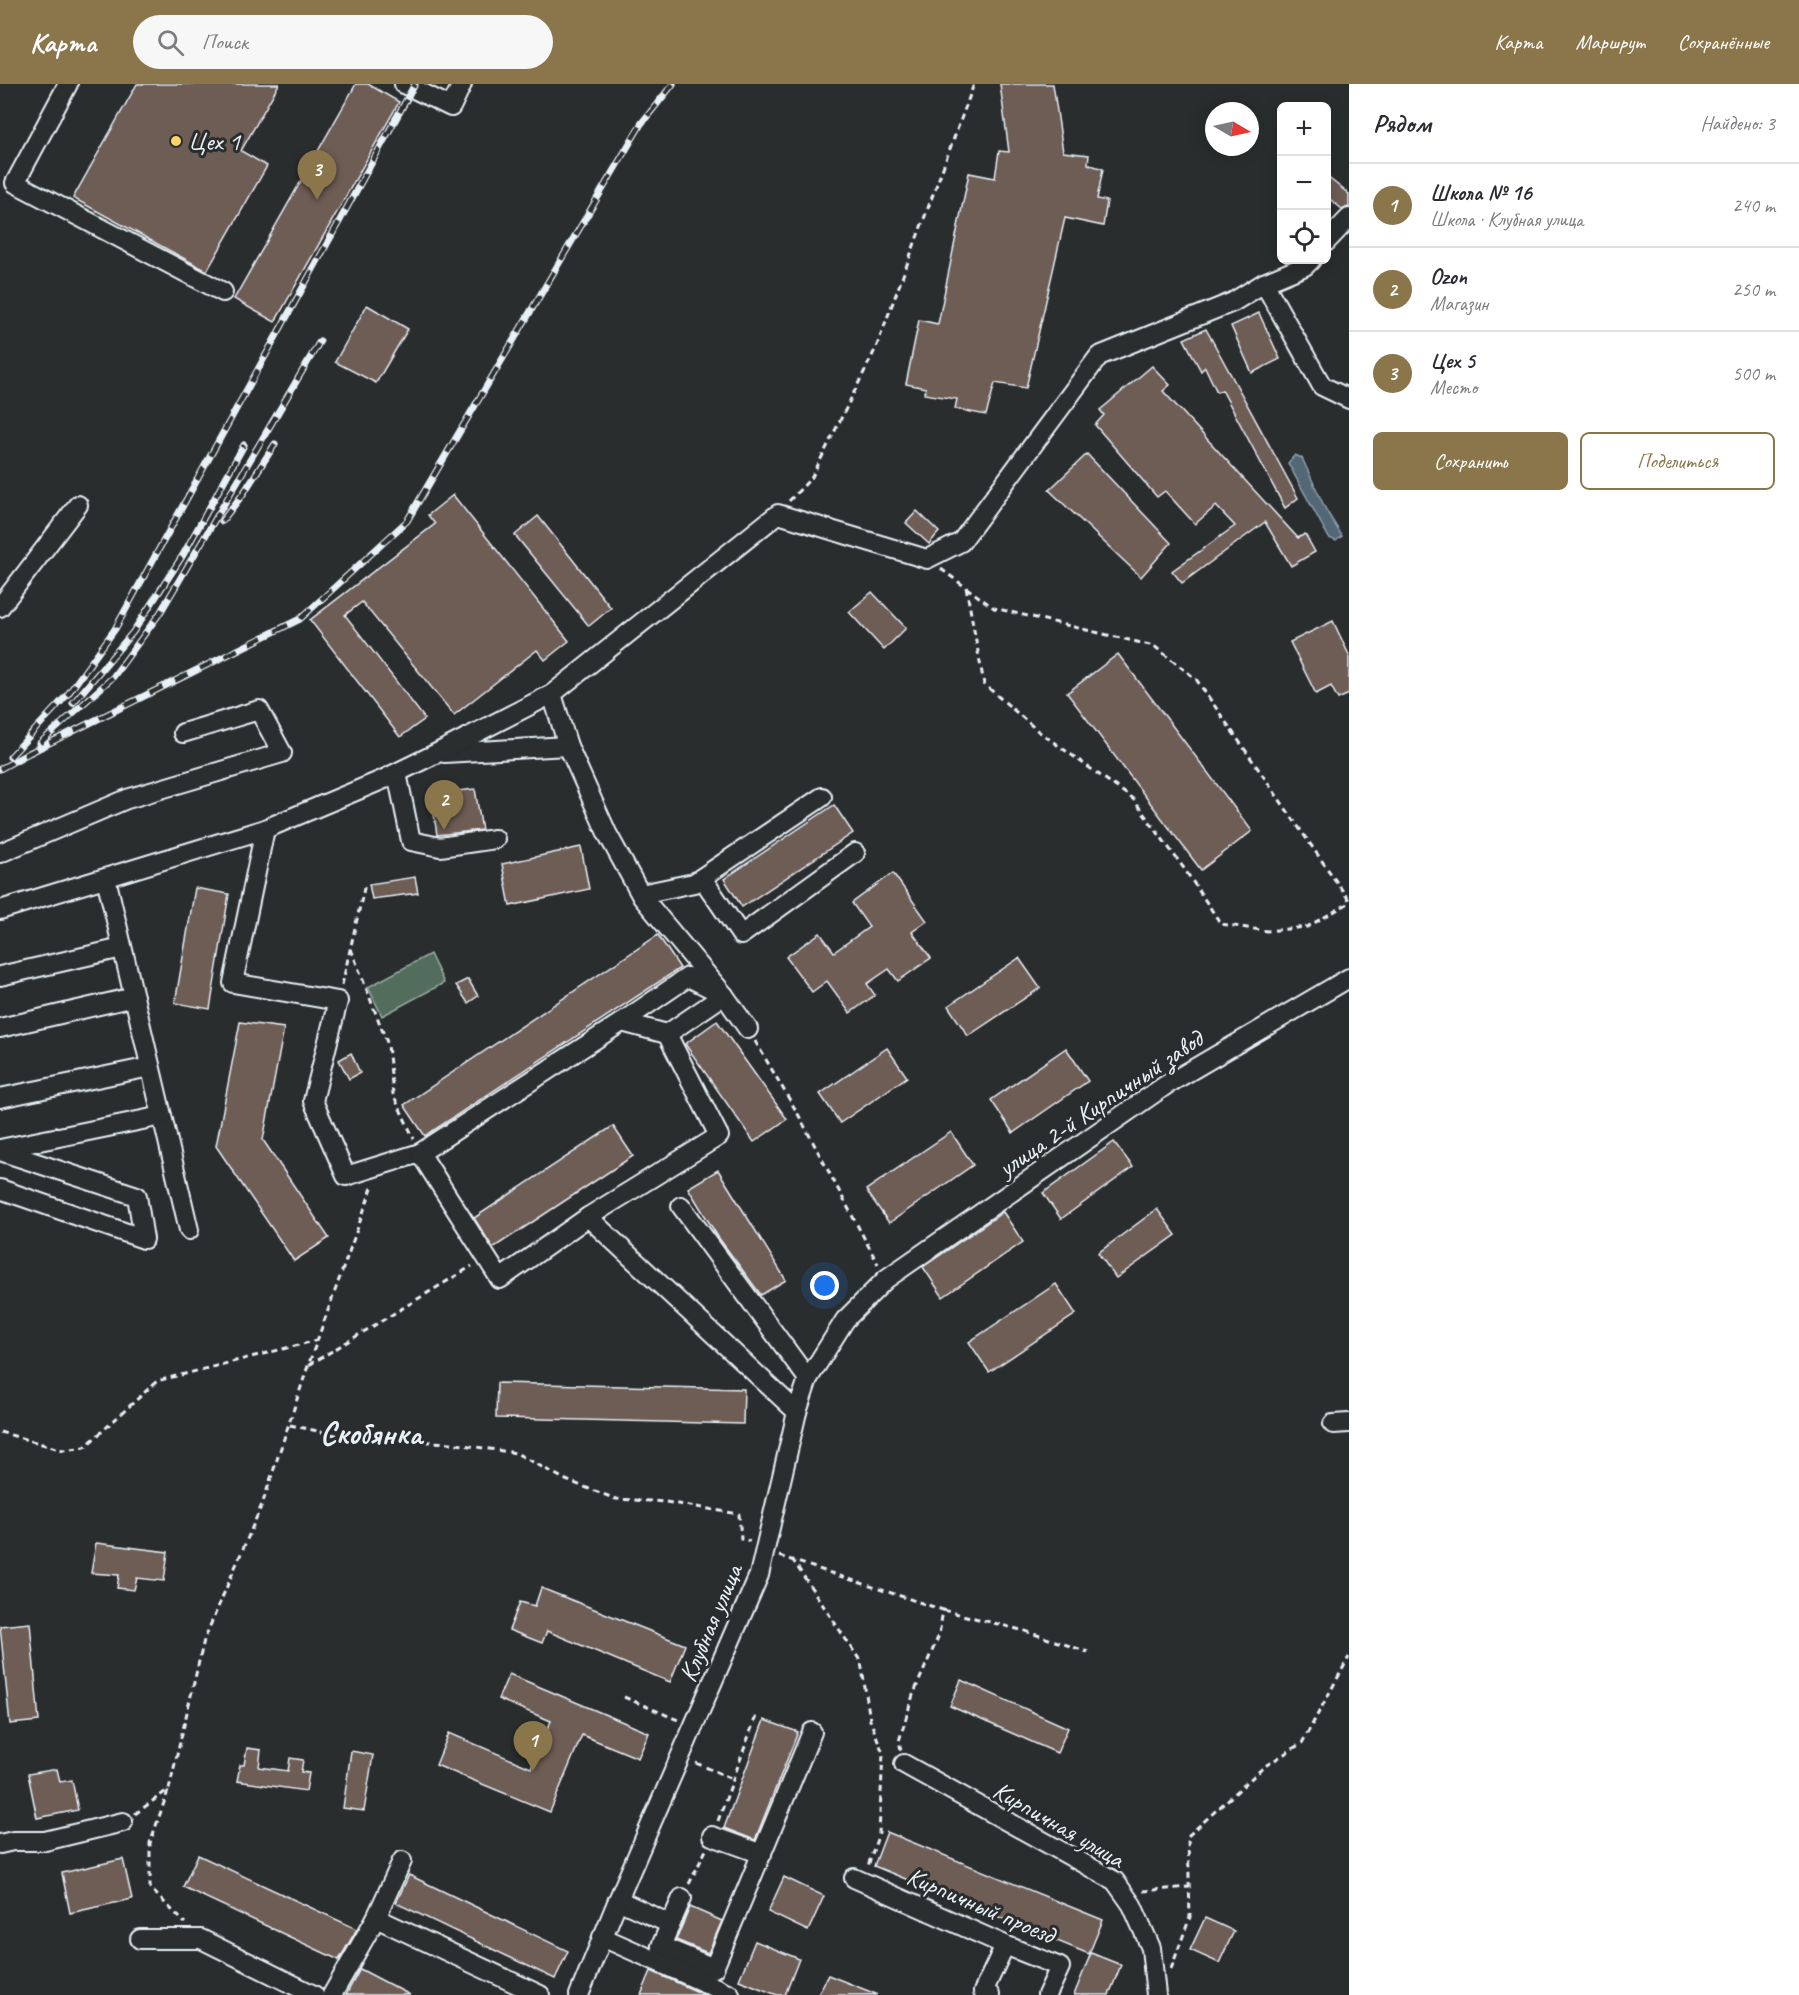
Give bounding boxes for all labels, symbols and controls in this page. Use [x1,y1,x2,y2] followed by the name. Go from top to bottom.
[133,15,553,69] search box
[30,25,97,60] text: Карта
[154,26,187,59] icon: search
[202,28,248,56] text: Поиск
[1494,29,1543,55] text: Карта
[1576,29,1645,55] text: Маршрут
[1678,29,1769,55] text: Сохранённые
[1205,102,1259,156] north arrow
[1277,102,1331,264] map controls
[1277,102,1331,156] button: +
[1373,107,1431,140] text: Рядом
[1700,111,1775,136] text: Найдено: 3
[188,125,242,158] place label: Цех 1
[169,134,183,148] marker: Цех 1
[298,150,336,200] pin: 3
[1277,156,1331,210] button: −
[1430,179,1532,207] text: Школа № 16
[1388,193,1397,218] text: 1
[1732,193,1775,218] text: 240 m
[1430,207,1583,232] text: Школа · Клубная улица
[1277,210,1331,264] button: locate
[1430,263,1467,291] text: Ozon
[1388,277,1397,302] text: 2
[1732,277,1775,302] text: 250 m
[1430,291,1488,316] text: Магазин
[1430,347,1475,375] text: Цех 5
[1388,361,1397,386] text: 3
[1732,361,1775,386] text: 500 m
[1430,375,1477,400] text: Место
[1373,432,1568,490] button: Сохранить
[1580,432,1775,490] button: Поделиться
[424,780,464,830] pin: 2
[990,1021,1212,1186] street label: улица 2-й Кирпичный завод
[810,1271,839,1300] your location
[320,1413,425,1454] district label: Скобянка
[671,1557,751,1687] street label: Клубная улица
[514,1722,552,1771] pin: 1
[987,1774,1132,1876] street label: Кирпичная улица
[902,1860,1062,1952] street label: Кирпичный проезд

